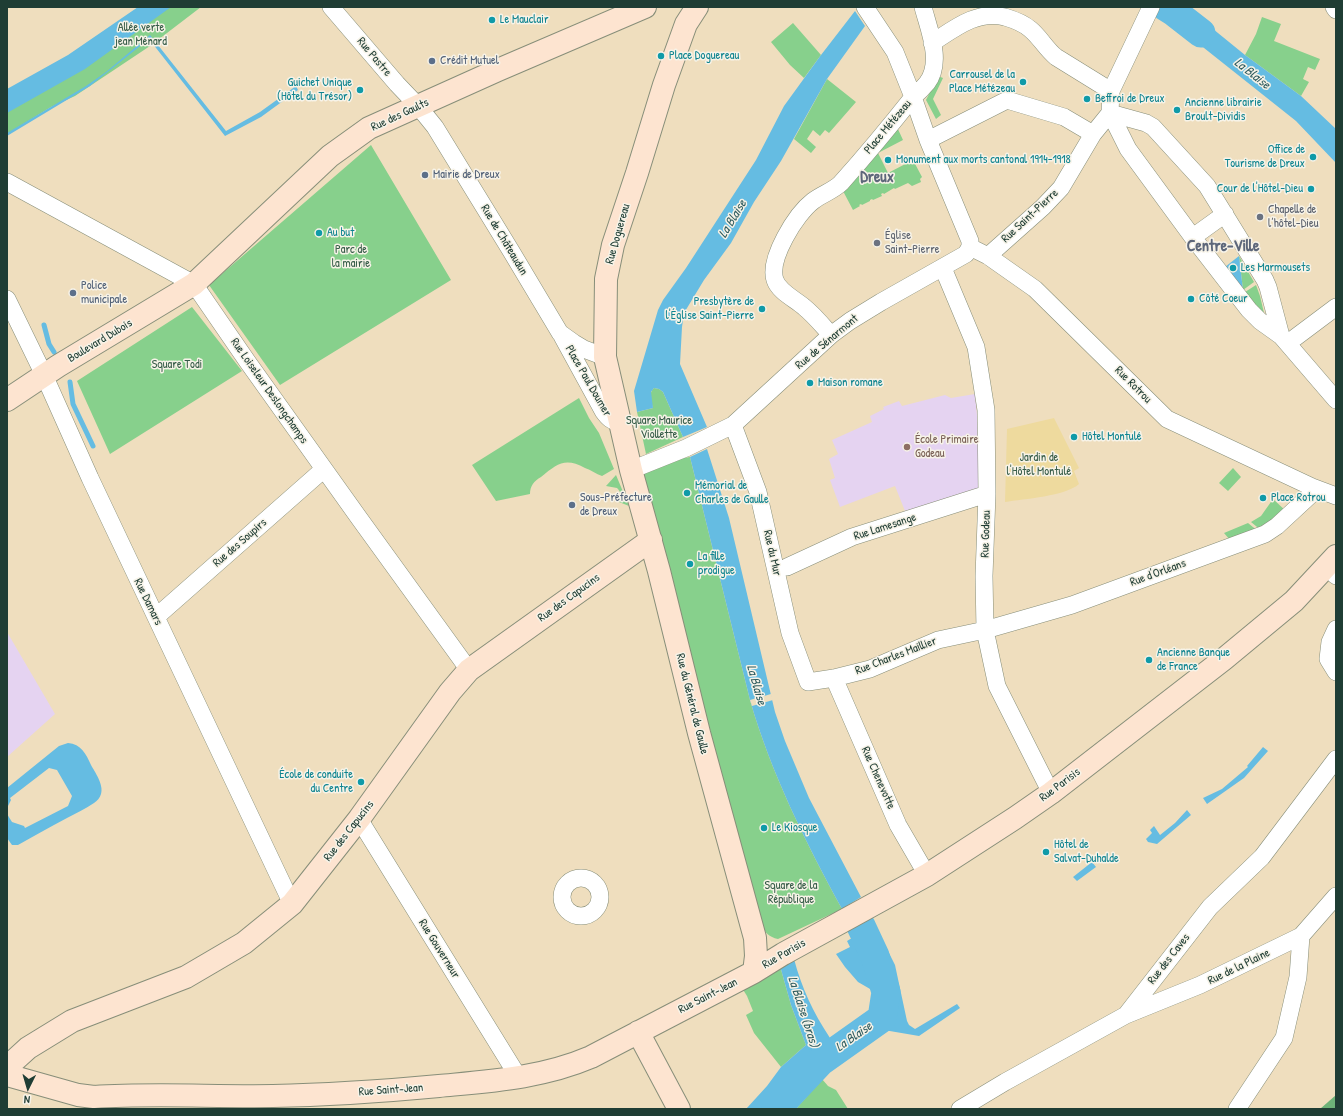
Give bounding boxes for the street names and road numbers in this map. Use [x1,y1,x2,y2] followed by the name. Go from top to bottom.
[354,35,394,79] street label: Rue Pastre
[369,95,431,135] street label: Rue des Gaults
[861,97,915,157] street label: Place Métézeau
[999,186,1061,246] street label: Rue Saint-Pierre
[477,202,531,278] street label: Rue de Châteaudun
[603,202,633,266] street label: Rue Doguereau
[793,312,861,372] street label: Rue de Sénarmont
[65,316,135,366] street label: Boulevard Dubois
[227,335,311,447] street label: Rue Loiseleur Deslongchamps
[562,343,614,419] street label: Place Paul Doumer
[1111,363,1155,407] street label: Rue Rotrou
[852,510,918,544] street label: Rue Lamesange
[978,510,994,558] street label: Rue Godeau
[210,516,270,570] street label: Rue des Soupirs
[760,529,784,577] street label: Rue du Mur
[1128,556,1188,590] street label: Rue d'Orléans
[535,571,603,625] street label: Rue des Capucins
[131,576,165,628] street label: Rue Damars
[853,634,939,678] street label: Rue Charles Maillier
[672,652,712,756] street label: Rue du Général de Gaulle
[858,744,898,812] street label: Rue Chenevotte
[1037,765,1083,805] street label: Rue Parisis
[321,798,377,864] street label: Rue des Capucins
[415,917,463,981] street label: Rue Gouverneur
[1145,931,1193,987] street label: Rue des Caves
[760,936,808,972] street label: Rue Parisis
[1206,946,1272,988] street label: Rue de la Plaine
[676,975,740,1017] street label: Rue Saint-Jean
[358,1081,424,1099] street label: Rue Saint-Jean

